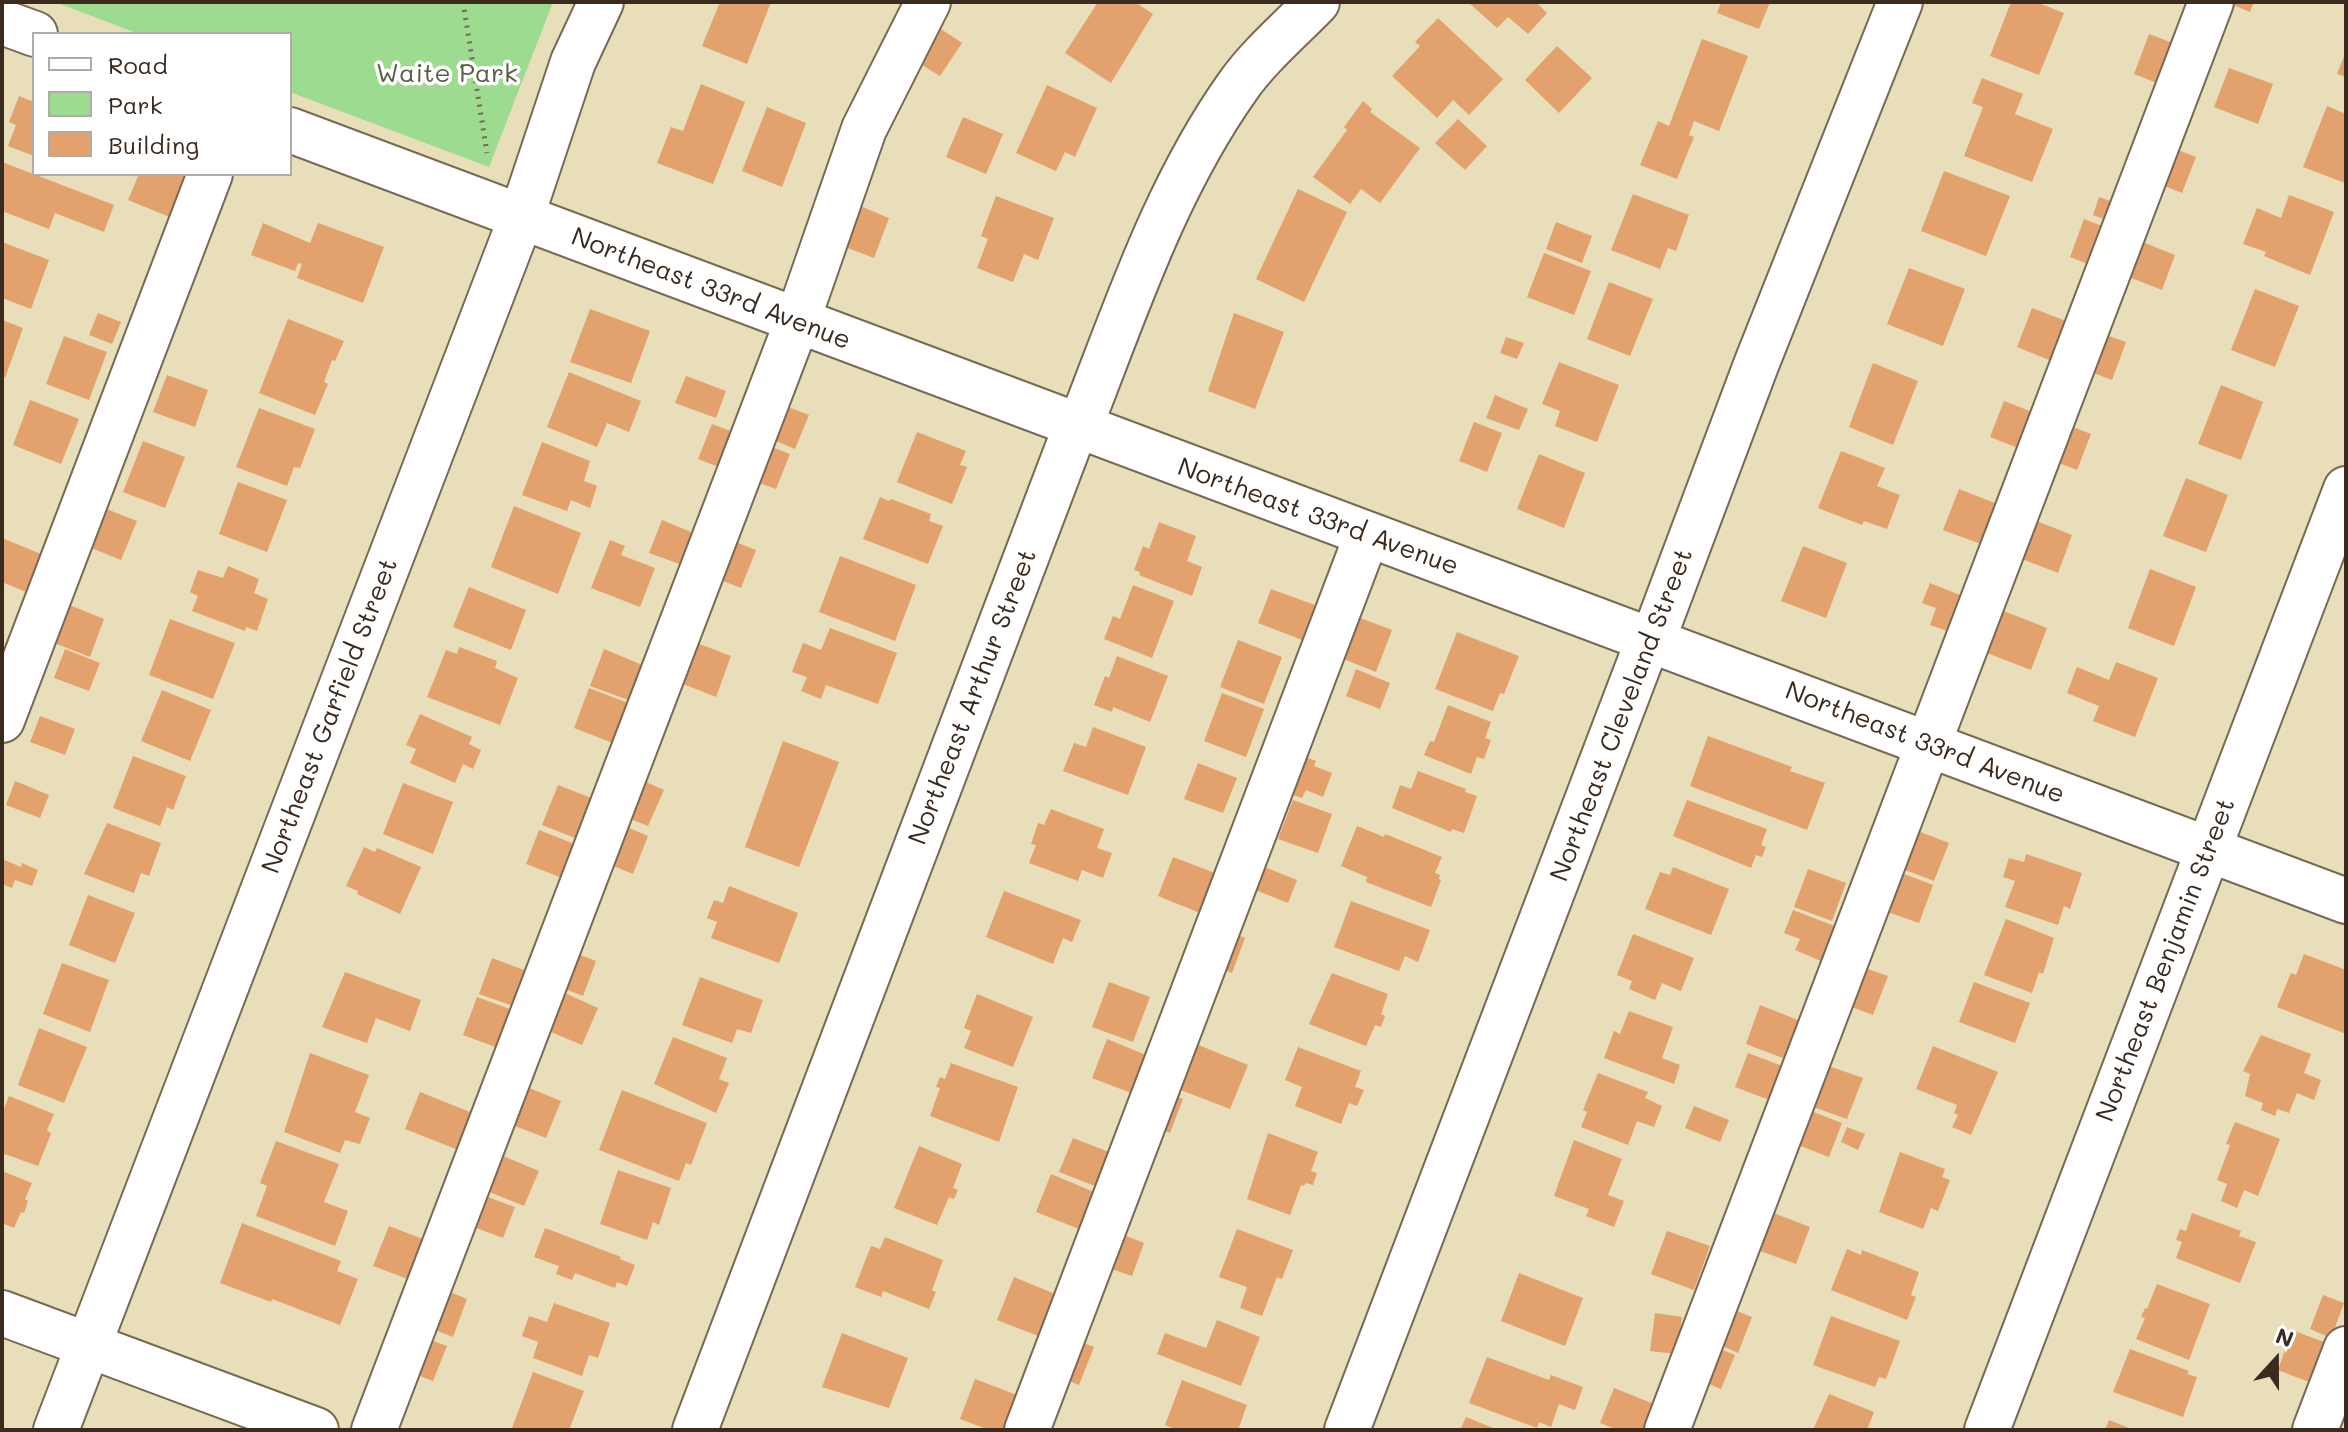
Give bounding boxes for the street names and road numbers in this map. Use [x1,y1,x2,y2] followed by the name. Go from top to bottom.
[567,221,855,357] street label: Northeast 33rd Avenue
[1173,452,1463,582] street label: Northeast 33rd Avenue
[1544,544,1700,886] street label: Northeast Cleveland Street
[902,545,1044,849] street label: Northeast Arthur Street
[255,554,405,878] street label: Northeast Garfield Street
[1781,675,2069,811] street label: Northeast 33rd Avenue
[2090,794,2242,1126] street label: Northeast Benjamin Street

